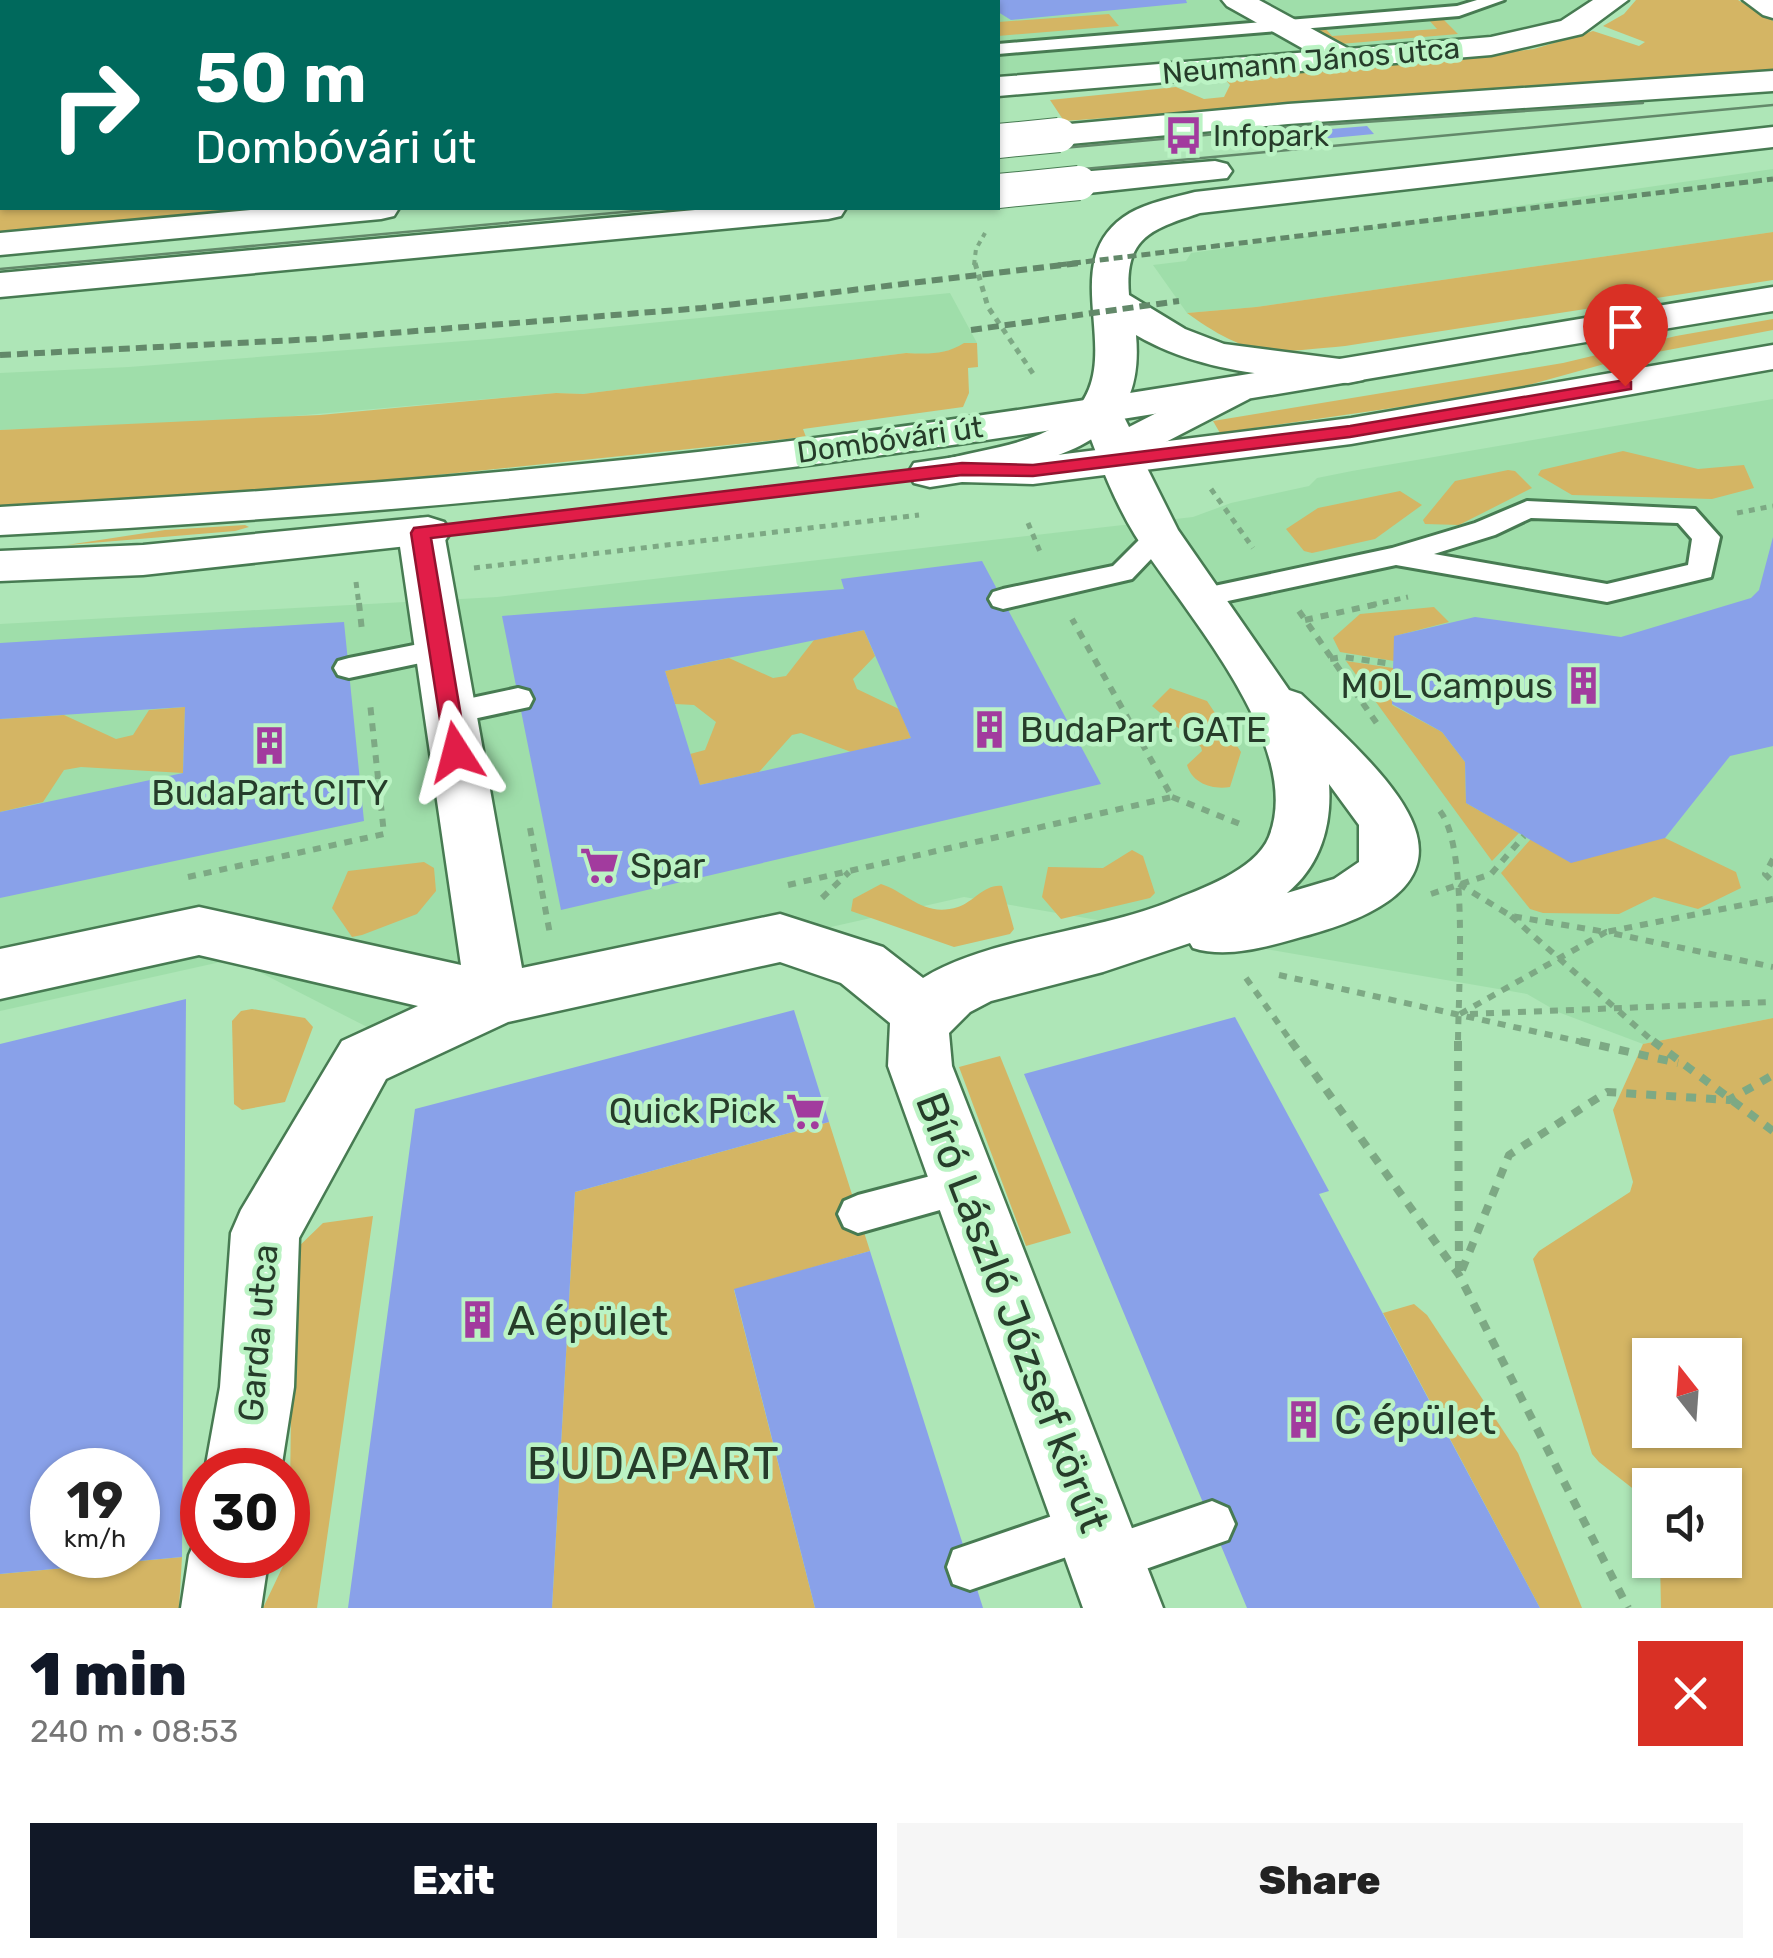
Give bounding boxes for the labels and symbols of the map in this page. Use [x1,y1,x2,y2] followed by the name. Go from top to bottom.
[1160,30,1462,92] street label: Neumann János utca
[1162,115,1204,157] bus stop icon: Infopark
[1213,118,1329,154] place label: Infopark
[1583,284,1668,387] pin
[795,409,986,471] street label: Dombóvári út
[1341,665,1553,707] place label: MOL Campus
[1562,665,1604,707] building icon: MOL Campus
[404,700,508,804] position arrow
[969,709,1011,751] building icon: BudaPart GATE
[1020,709,1267,751] place label: BudaPart GATE
[249,725,291,767] building icon: BudaPart CITY
[151,772,389,814] place label: BudaPart CITY
[579,845,621,887] supermarket icon: Spar
[630,845,705,887] place label: Spar
[905,1085,1119,1539] street label: Bíró László József körút
[609,1090,776,1132] place label: Quick Pick
[785,1090,827,1132] supermarket icon: Quick Pick
[229,1242,287,1424] street label: Garda utca
[507,1296,668,1346] place label: A épület
[456,1299,498,1341] building icon: A épület
[1632,1338,1742,1448] north arrow
[1334,1395,1496,1445] place label: C épület
[1283,1398,1325,1440] building icon: C épület
[527,1437,781,1490] district label: BUDAPART
[180,1448,310,1578] speed limit sign: 30

